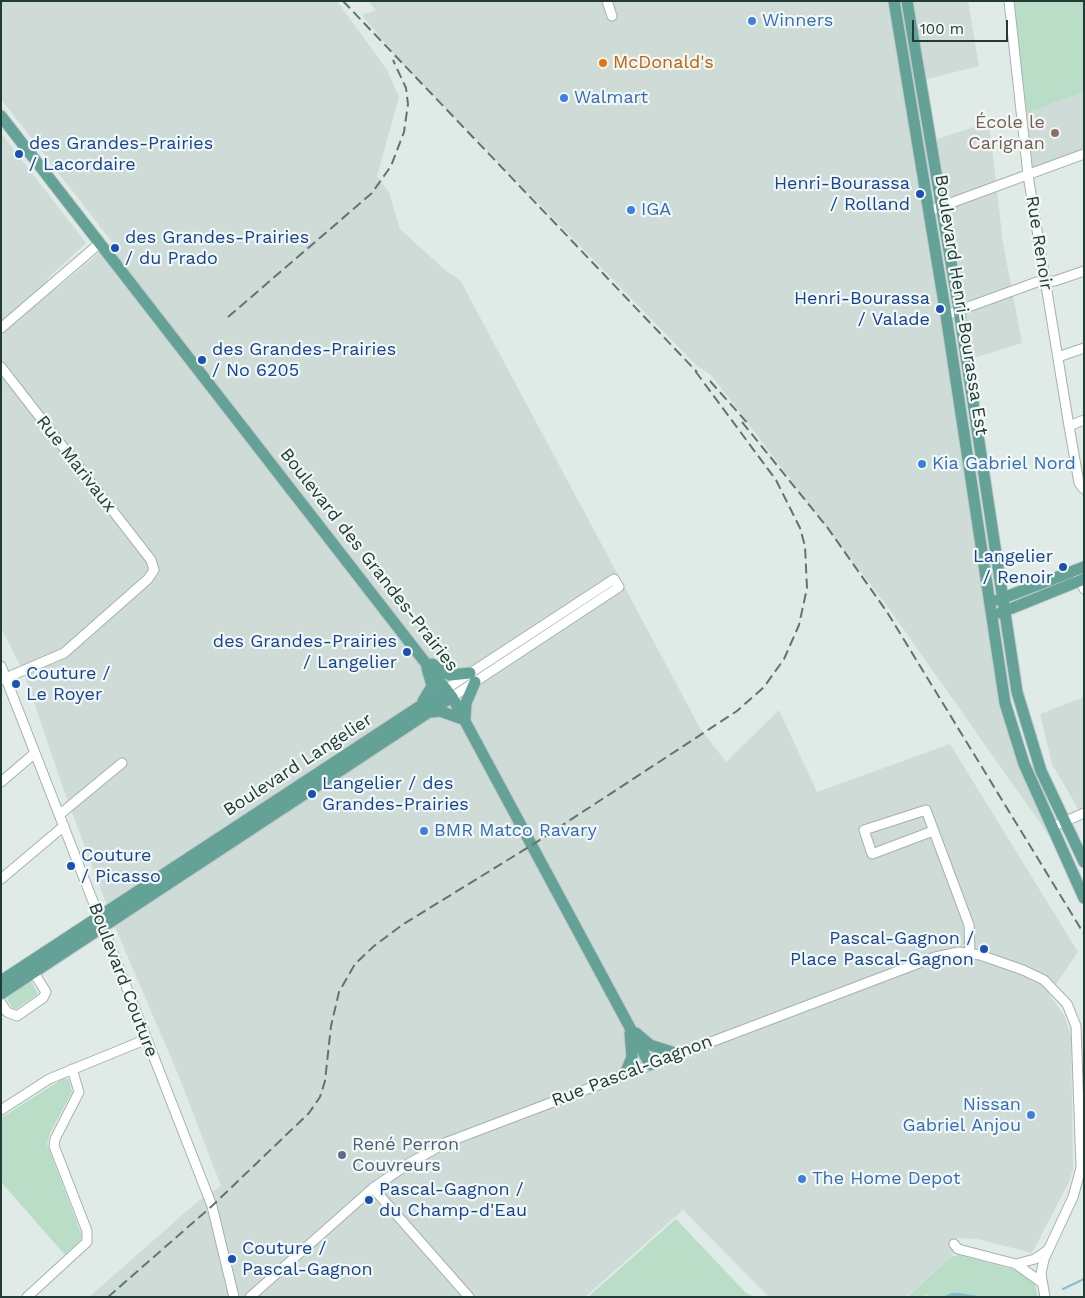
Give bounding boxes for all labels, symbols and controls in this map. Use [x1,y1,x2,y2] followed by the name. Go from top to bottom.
[762,10,833,32] place label: Winners
[915,10,1011,42] scale bar
[746,15,758,27] marker: Winners
[920,20,964,38] text: 100 m
[613,52,714,74] place label: McDonald's
[597,57,609,69] marker: McDonald's
[574,87,648,109] place label: Walmart
[558,92,570,104] marker: Walmart
[968,112,1045,154] place label: École le Carignan
[1049,127,1061,139] marker: École le Carignan
[29,133,213,176] place label: des Grandes-Prairies / Lacordaire
[13,148,25,160] marker: des Grandes-Prairies / Lacordaire
[774,173,910,215] place label: Henri-Bourassa / Rolland
[930,173,992,437] street label: Boulevard Henri-Bourassa Est
[914,188,926,200] marker: Henri-Bourassa / Rolland
[1021,194,1057,292] street label: Rue Renoir
[641,199,671,221] place label: IGA
[625,204,637,216] marker: IGA
[125,227,309,270] place label: des Grandes-Prairies / du Prado
[109,242,121,254] marker: des Grandes-Prairies / du Prado
[794,288,930,330] place label: Henri-Bourassa / Valade
[934,303,946,315] marker: Henri-Bourassa / Valade
[212,339,396,382] place label: des Grandes-Prairies / No 6205
[196,354,208,366] marker: des Grandes-Prairies / No 6205
[31,411,121,517] street label: Rue Marivaux
[275,444,463,676] street label: Boulevard des Grandes-Prairies
[932,453,1076,475] place label: Kia Gabriel Nord
[916,458,928,470] marker: Kia Gabriel Nord
[973,546,1053,588] place label: Langelier / Renoir
[1057,561,1069,573] marker: Langelier / Renoir
[213,631,397,674] place label: des Grandes-Prairies / Langelier
[401,646,413,658] marker: des Grandes-Prairies / Langelier
[26,663,110,706] place label: Couture / Le Royer
[10,678,22,690] marker: Couture / Le Royer
[219,709,377,821] street label: Boulevard Langelier
[322,773,469,816] place label: Langelier / des Grandes-Prairies
[306,788,318,800] marker: Langelier / des Grandes-Prairies
[434,820,597,842] place label: BMR Matco Ravary
[418,825,430,837] marker: BMR Matco Ravary
[81,845,161,888] place label: Couture / Picasso
[65,860,77,872] marker: Couture / Picasso
[84,900,162,1060] street label: Boulevard Couture
[790,928,974,971] place label: Pascal-Gagnon / Place Pascal-Gagnon
[978,943,990,955] marker: Pascal-Gagnon / Place Pascal-Gagnon
[549,1030,715,1112] street label: Rue Pascal-Gagnon
[903,1094,1021,1136] place label: Nissan Gabriel Anjou
[1025,1109,1037,1121] marker: Nissan Gabriel Anjou
[352,1134,459,1176] place label: René Perron Couvreurs
[336,1149,348,1161] marker: René Perron Couvreurs
[812,1168,961,1190] place label: The Home Depot
[796,1173,808,1185] marker: The Home Depot
[379,1179,527,1222] place label: Pascal-Gagnon / du Champ-d'Eau
[363,1194,375,1206] marker: Pascal-Gagnon / du Champ-d'Eau
[242,1238,373,1280] place label: Couture / Pascal-Gagnon
[226,1253,238,1265] marker: Couture / Pascal-Gagnon

